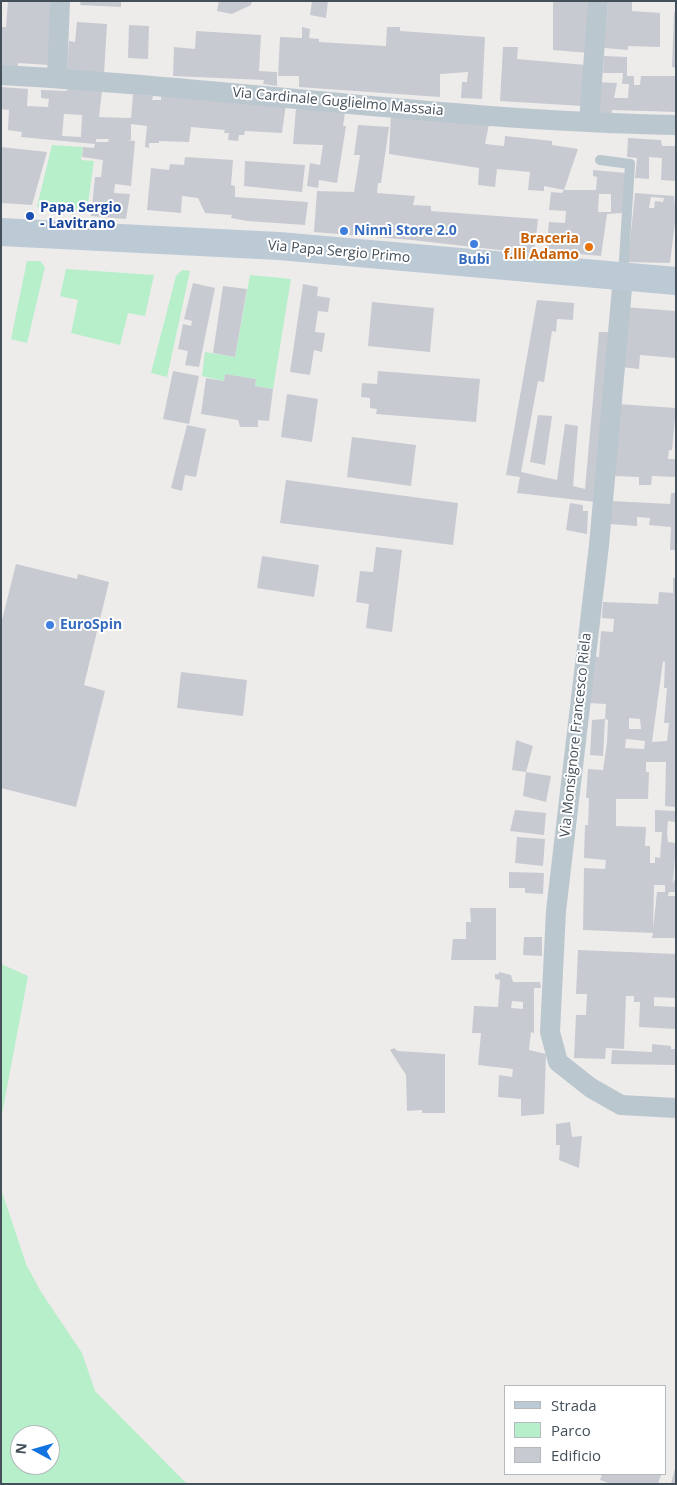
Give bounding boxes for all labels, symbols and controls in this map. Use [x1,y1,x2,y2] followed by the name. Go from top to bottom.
[232,84,444,120] street label: Via Cardinale Guglielmo Massaia
[40,200,121,232] place label: Papa Sergio - Lavitrano
[24,210,36,222] marker: Papa Sergio - Lavitrano
[354,223,457,239] place label: Ninnì Store 2.0
[338,225,350,237] marker: Ninnì Store 2.0
[504,231,579,264] place label: Braceria f.lli Adamo
[267,237,411,267] street label: Via Papa Sergio Primo
[468,238,480,250] marker: Bubi
[583,241,595,253] marker: Braceria f.lli Adamo
[458,252,490,268] place label: Bubi
[60,617,122,633] place label: EuroSpin
[44,619,56,631] marker: EuroSpin
[557,632,595,838] street label: Via Monsignore Francesco Riela
[504,1385,667,1475] legend
[551,1395,597,1415] text: Strada
[551,1420,591,1440] text: Parco
[10,1425,60,1475] north arrow
[11,1442,31,1455] text: N
[551,1445,601,1465] text: Edificio

